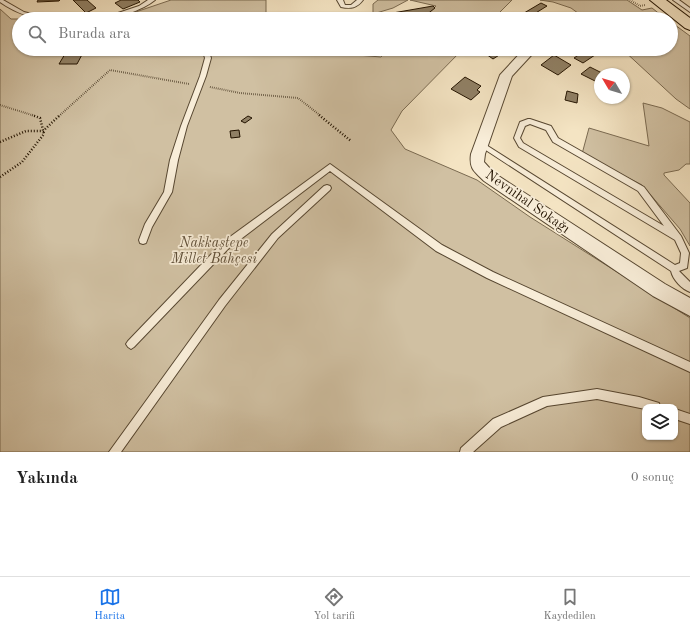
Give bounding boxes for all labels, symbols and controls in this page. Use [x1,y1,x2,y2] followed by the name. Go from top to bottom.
[12,12,678,56] search box
[26,23,48,45] icon: search
[58,27,130,42] text: Burada ara
[594,68,630,104] north arrow
[483,168,572,236] street label: Nevnihal Sokağı
[170,236,257,266] park label: Nakkaştepe Millet Bahçesi
[642,404,678,440] map controls
[642,404,678,440] button: layers
[16,470,78,487] text: Yakında
[631,471,674,484] text: 0 sonuç
[94,586,125,624] tab: Harita
[314,586,355,624] tab: Yol tarifi
[543,586,596,624] tab: Kaydedilen

